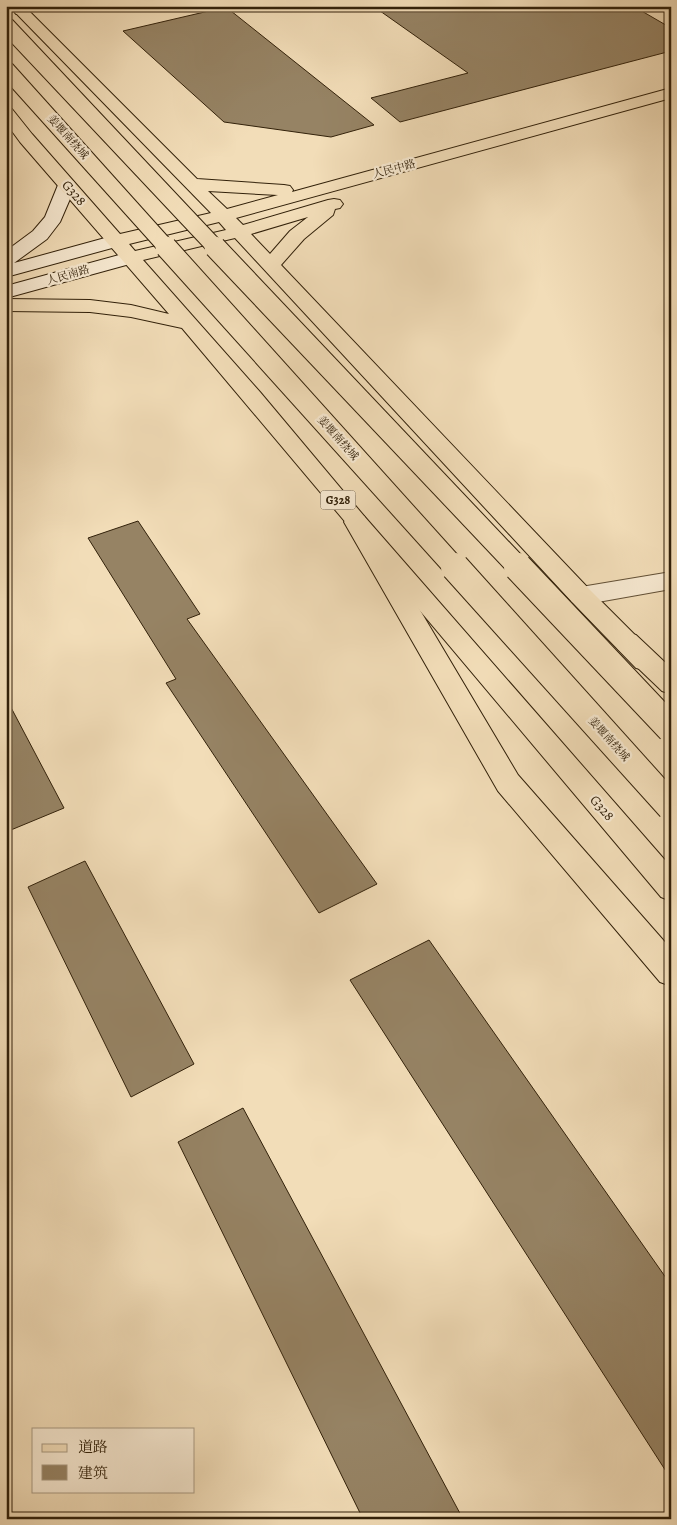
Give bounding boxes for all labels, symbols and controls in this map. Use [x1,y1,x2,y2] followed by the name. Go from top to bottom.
[44,112,92,162] street label: 姜堰南绕城
[371,156,417,182] street label: 人民中路
[57,176,91,210] street label: G328
[45,262,91,288] street label: 人民南路
[314,413,362,463] street label: 姜堰南绕城
[320,490,356,510] road number: G328
[585,714,633,764] street label: 姜堰南绕城
[585,791,619,825] street label: G328
[32,1428,195,1492] legend
[78,1437,108,1457] text: 道路
[78,1463,108,1483] text: 建筑

